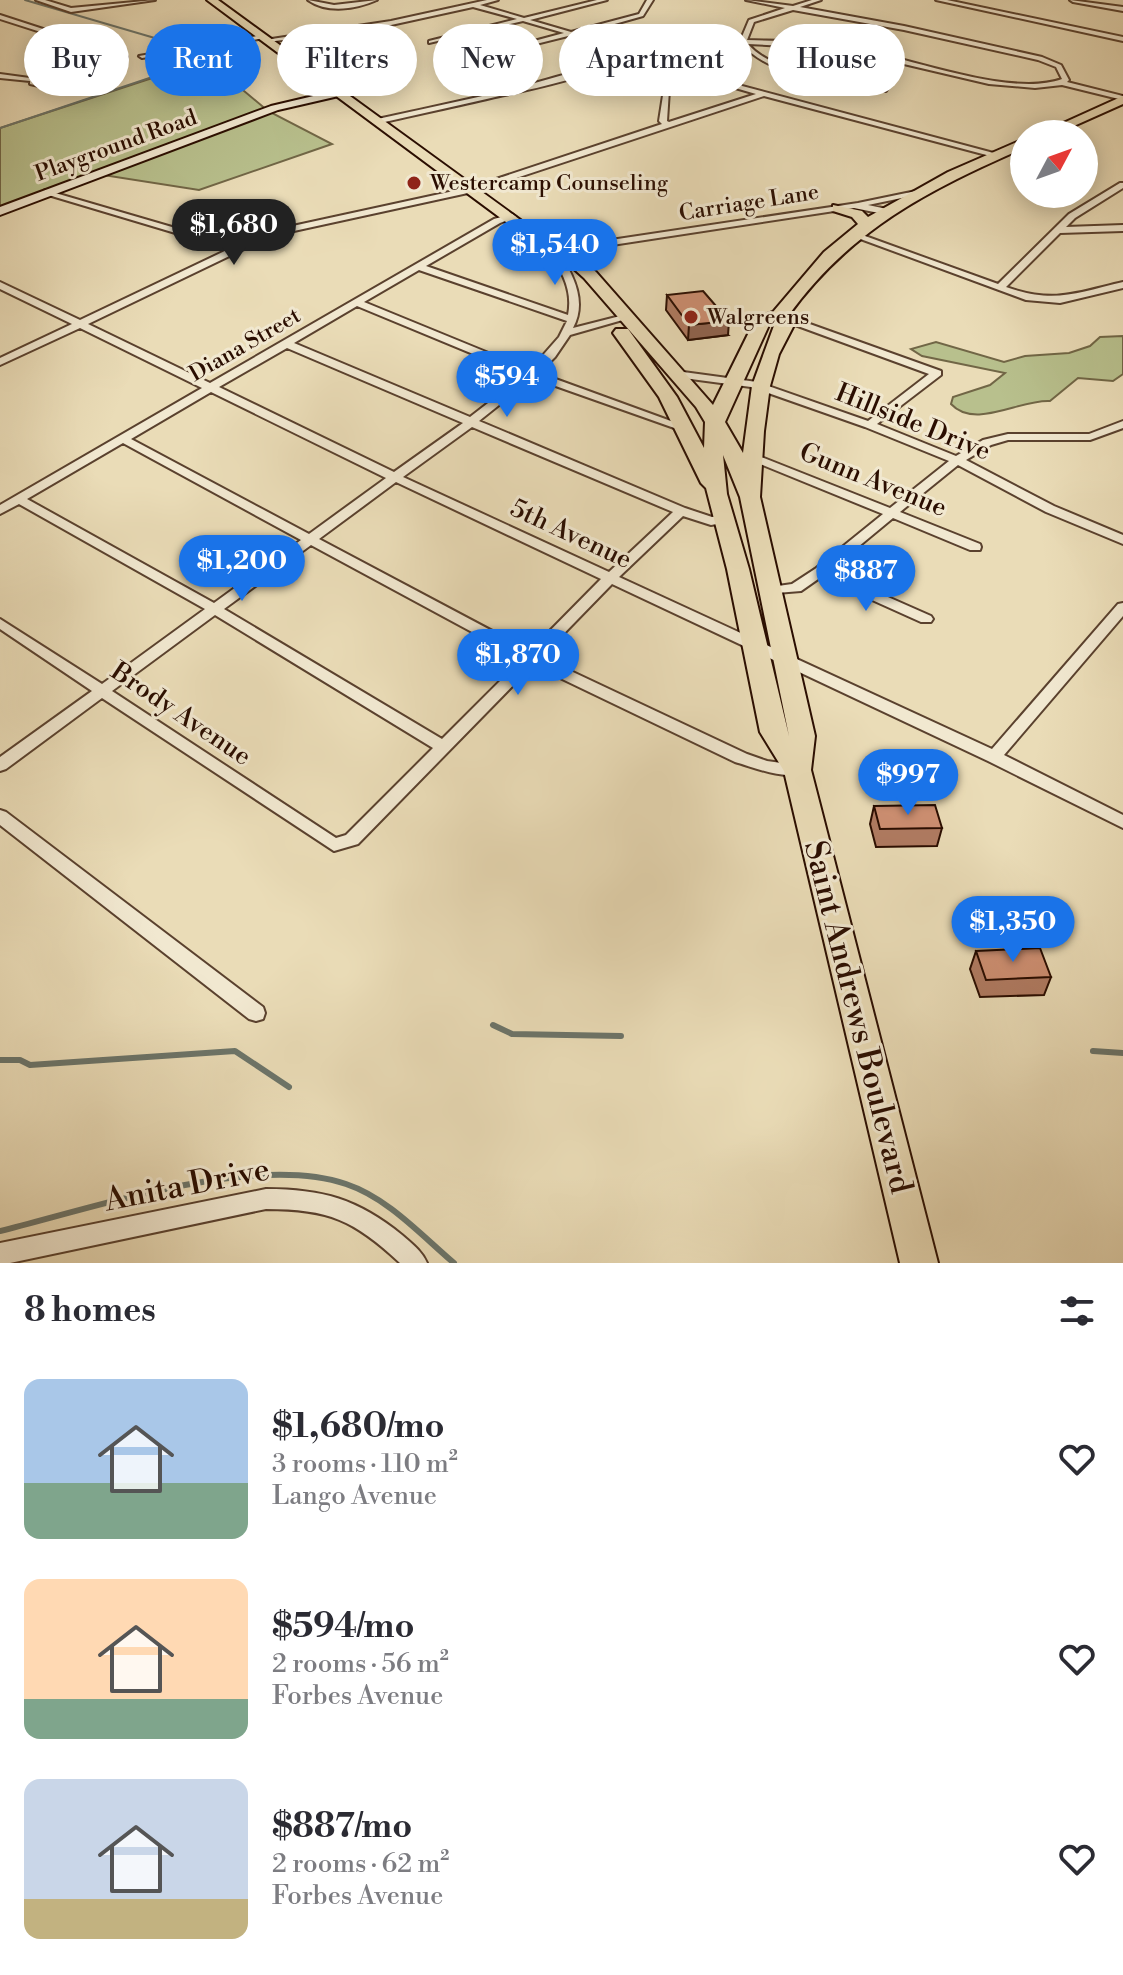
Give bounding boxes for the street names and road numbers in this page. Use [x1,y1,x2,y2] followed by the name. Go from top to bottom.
[31,104,201,188] street label: Playground Road
[677,179,821,227] street label: Carriage Lane
[185,302,306,388] street label: Diana Street
[831,376,995,468] street label: Hillside Drive
[795,436,951,524] street label: Gunn Avenue
[505,492,637,576] street label: 5th Avenue
[104,655,257,773] street label: Brody Avenue
[795,836,921,1198] street label: Saint Andrews Boulevard
[100,1149,273,1221] street label: Anita Drive

